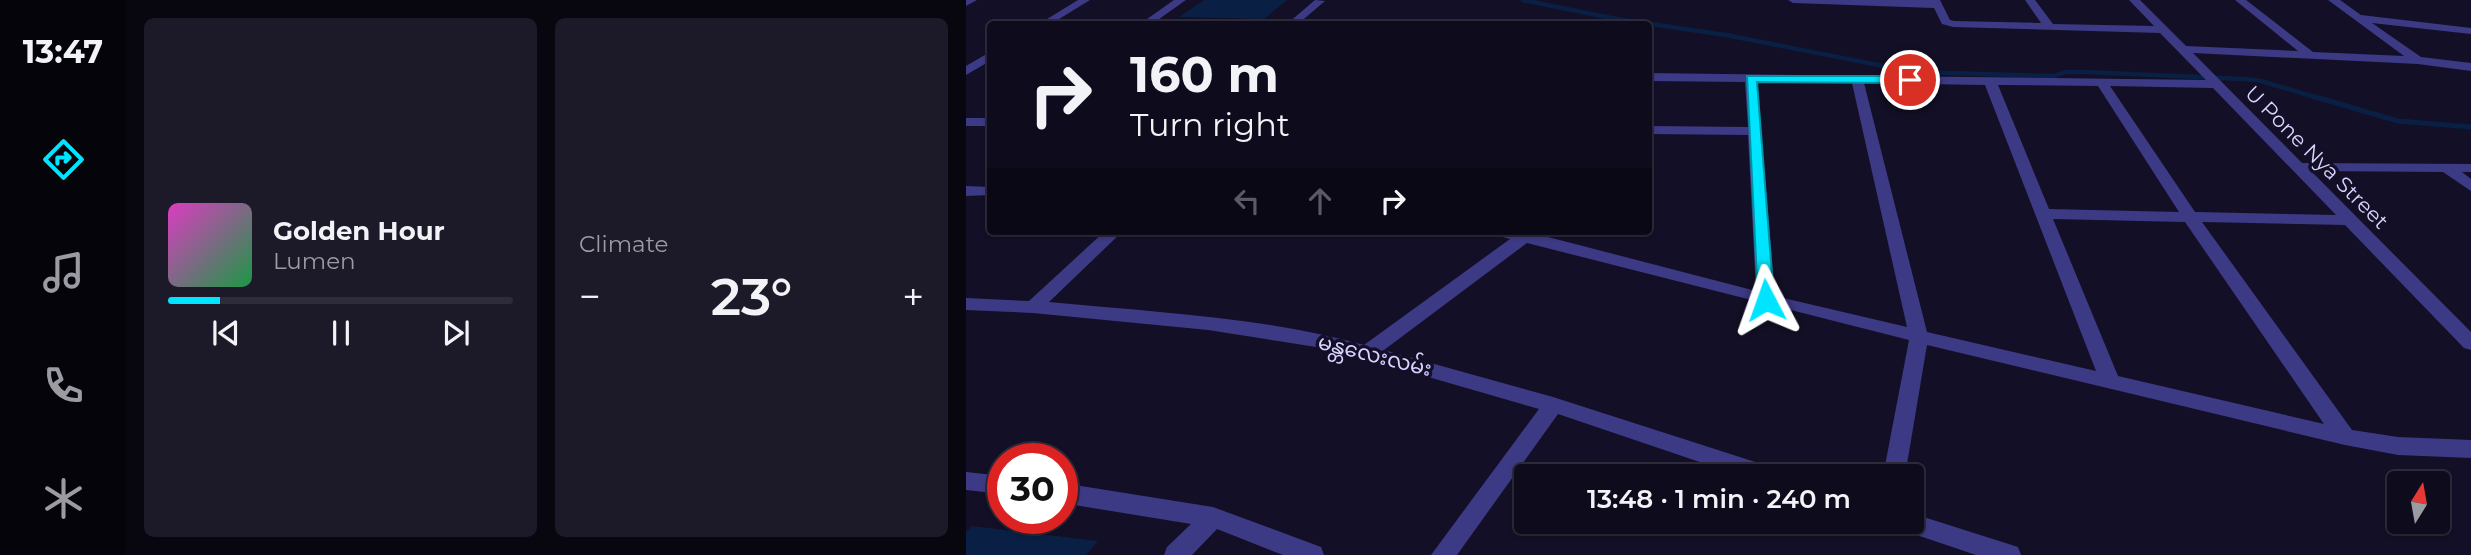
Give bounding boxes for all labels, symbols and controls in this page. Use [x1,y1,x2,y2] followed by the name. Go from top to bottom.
[23,32,103,71] text: 13:47
[1130,45,1279,104] text: 160 m
[1015,49,1106,140] icon: right
[1880,50,1940,110] pin
[1891,61,1929,99] icon: arrive
[2240,80,2394,234] street label: U Pone Nya Street
[1130,105,1290,144] text: Turn right
[39,135,88,184] icon: directions
[1228,182,1266,220] icon: left
[1301,182,1339,220] icon: ahead
[1374,182,1412,220] icon: right
[273,215,445,247] text: Golden Hour
[579,230,668,258] text: Climate
[273,247,356,275] text: Lumen
[39,248,88,297] icon: music
[1729,263,1803,337] position arrow
[711,265,792,328] text: 23°
[579,273,601,320] text: −
[902,273,924,320] text: +
[207,314,245,352] icon: previous
[322,314,360,352] icon: pause
[437,314,475,352] icon: next
[1314,326,1435,386] street label: မန္တလေးလမ်း
[39,361,88,410] icon: phone
[987,443,1078,534] speed limit sign: 30
[2387,471,2450,534] north arrow
[2387,471,2450,534] map controls
[39,474,88,523] icon: climate
[1587,483,1851,515] text: 13:48 · 1 min · 240 m

